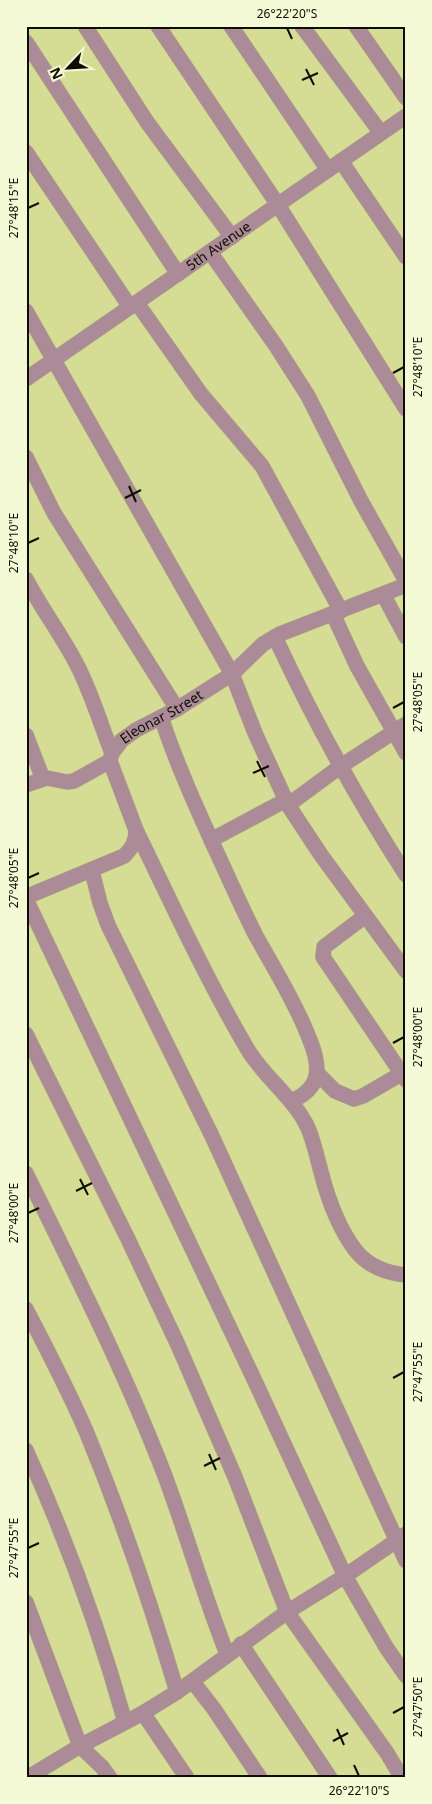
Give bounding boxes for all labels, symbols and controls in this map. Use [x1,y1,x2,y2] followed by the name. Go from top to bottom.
[257,5,318,22] text: 26°22'20"S
[42,42,92,92] north arrow
[45,65,67,83] text: N
[5,178,22,238] text: 27°48'15"E
[182,216,254,274] street label: 5th Avenue
[409,337,426,397] text: 27°48'10"E
[5,513,22,573] text: 27°48'10"E
[409,672,426,732] text: 27°48'05"E
[116,685,206,748] street label: Eleonar Street
[5,848,22,908] text: 27°48'05"E
[409,1007,426,1067] text: 27°48'00"E
[5,1183,22,1243] text: 27°48'00"E
[409,1342,426,1402] text: 27°47'55"E
[5,1518,22,1578] text: 27°47'55"E
[409,1677,426,1737] text: 27°47'50"E
[329,1782,390,1799] text: 26°22'10"S

